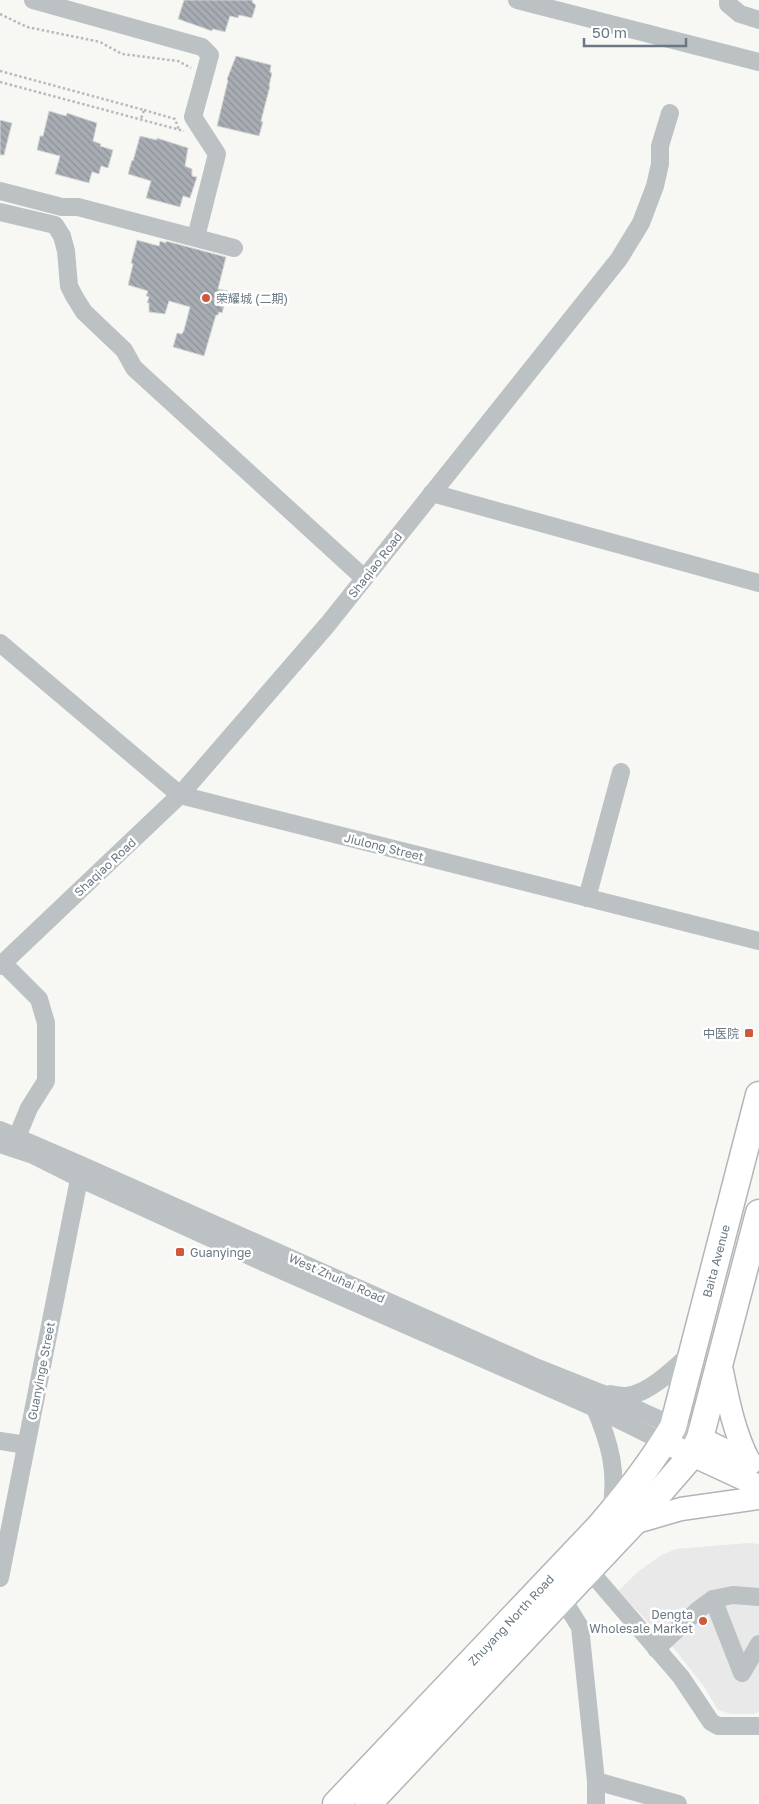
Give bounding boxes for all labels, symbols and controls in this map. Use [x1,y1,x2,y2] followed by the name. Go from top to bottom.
[584,15,686,47] scale bar
[592,23,627,41] text: 50 m
[216,291,288,306] place label: 荣耀城 (二期)
[200,292,212,304] marker: 荣耀城 (二期)
[345,529,405,601] street label: Shaqiao Road
[343,830,425,864] street label: Jiulong Street
[71,835,139,899] street label: Shaqiao Road
[703,1026,739,1041] place label: 中医院
[743,1027,755,1039] marker: 中医院
[699,1223,733,1299] street label: Baita Avenue
[190,1245,251,1260] place label: Guanyinge
[174,1246,186,1258] marker: Guanyinge
[287,1250,387,1306] street label: West Zhuhai Road
[24,1320,58,1421] street label: Guanyinge Street
[465,1572,557,1668] street label: Zhuyang North Road
[589,1607,693,1636] place label: Dengta Wholesale Market
[697,1615,709,1627] marker: Dengta Wholesale Market

